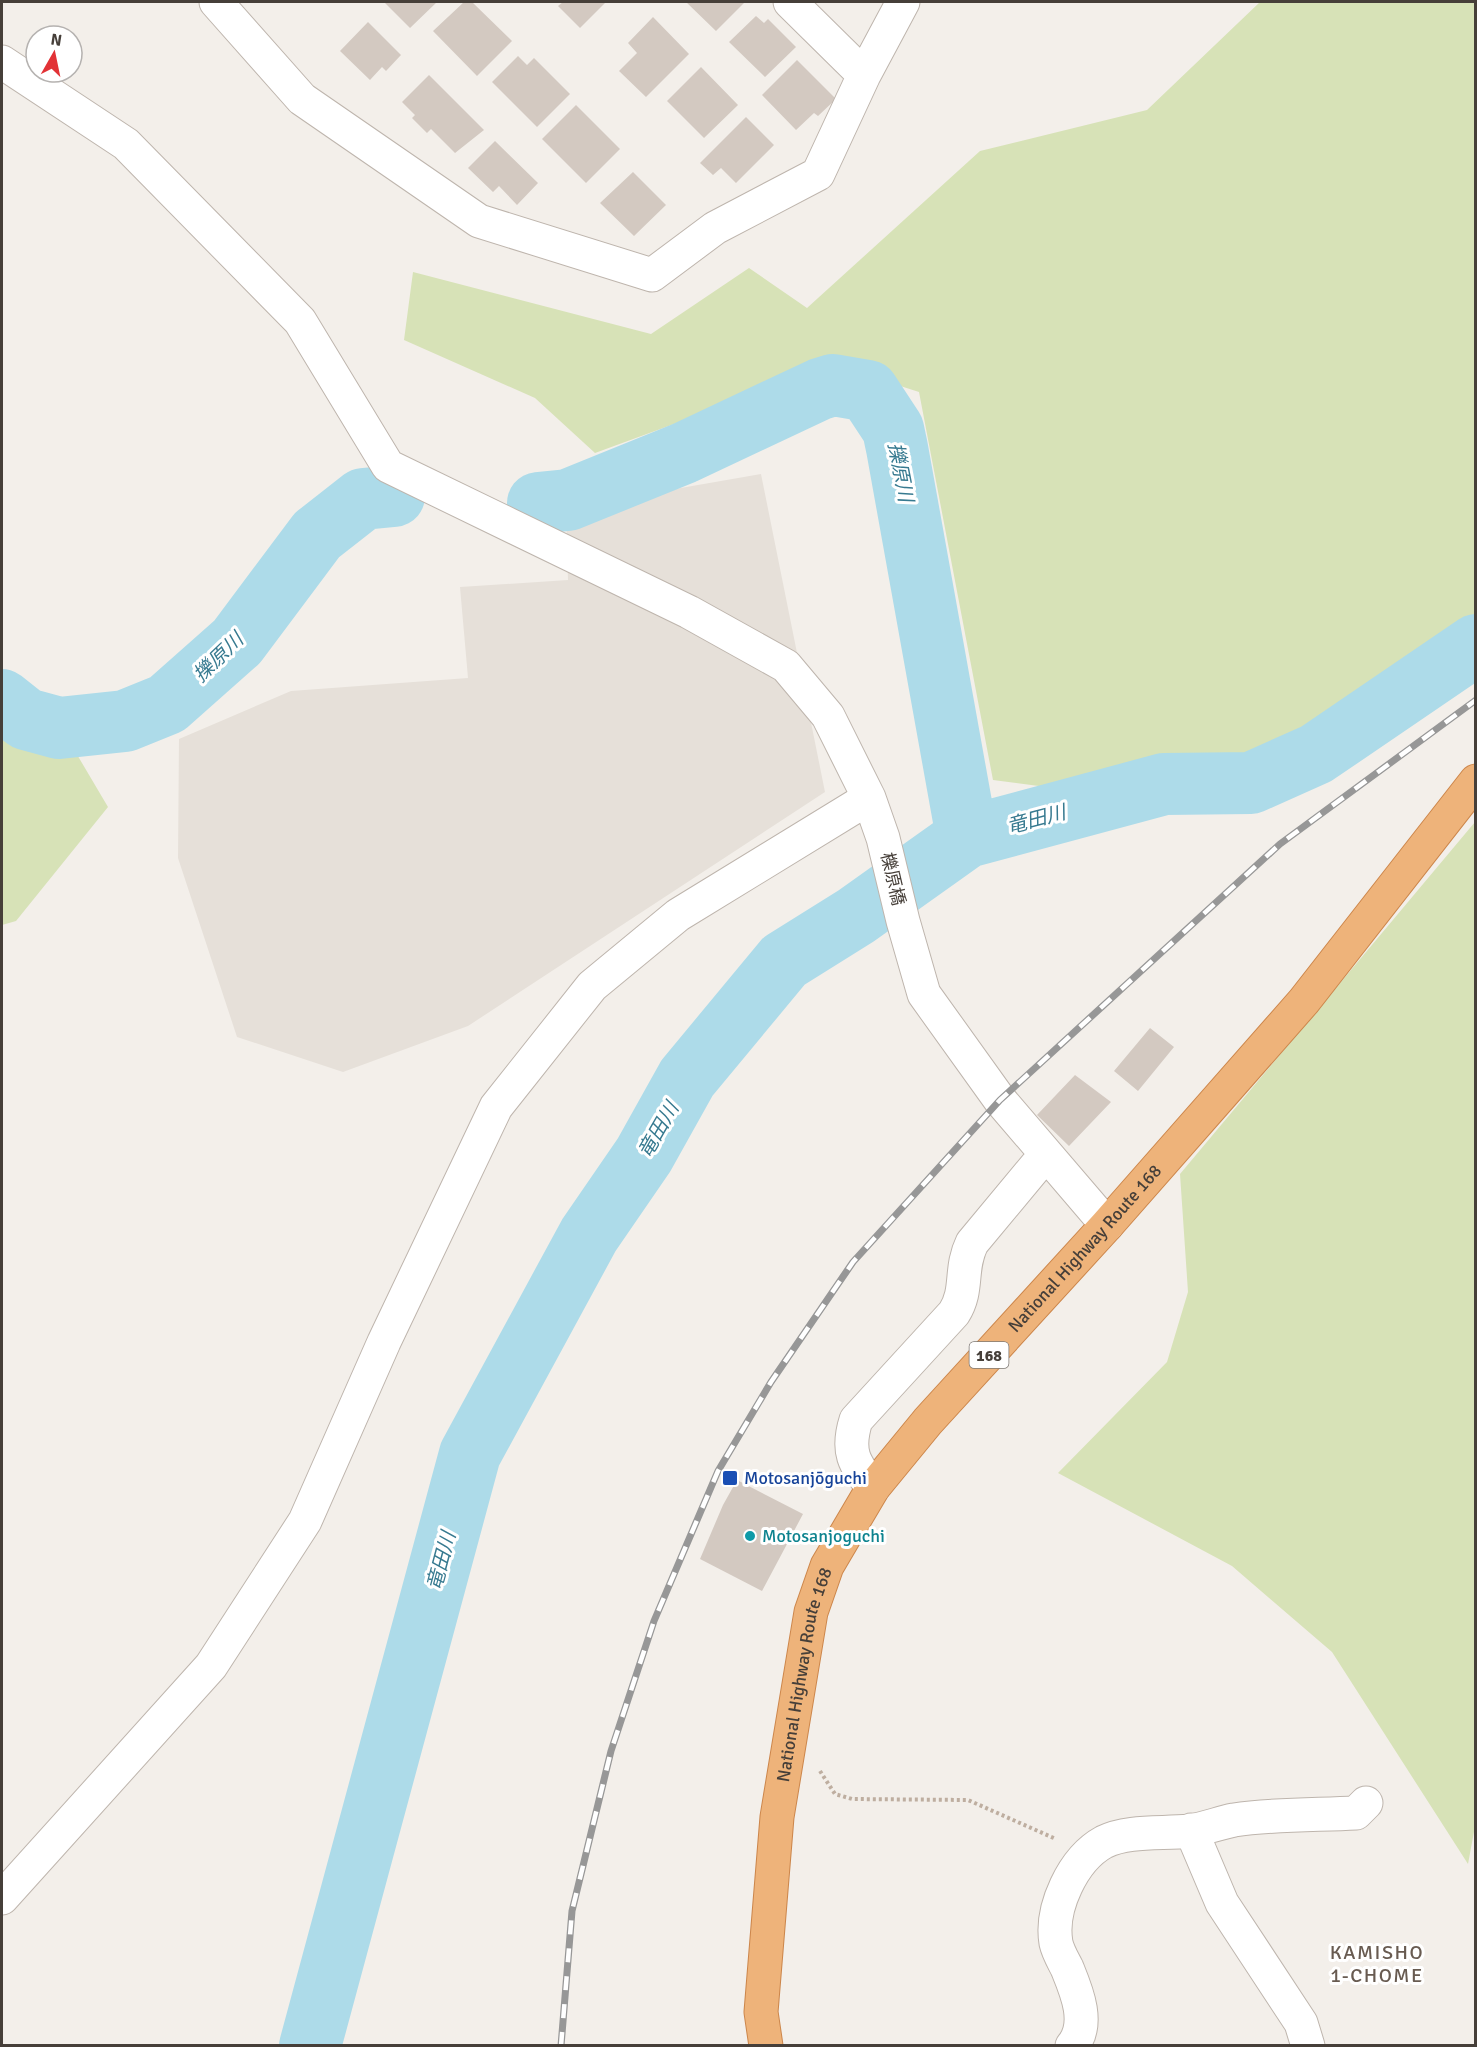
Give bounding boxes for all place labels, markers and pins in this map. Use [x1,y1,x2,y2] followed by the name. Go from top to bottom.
[744,1467,867,1489] place label: Motosanjōguchi
[721,1469,739,1487] marker: Motosanjōguchi
[762,1525,885,1547] place label: Motosanjoguchi
[743,1529,757,1543] marker: Motosanjoguchi

